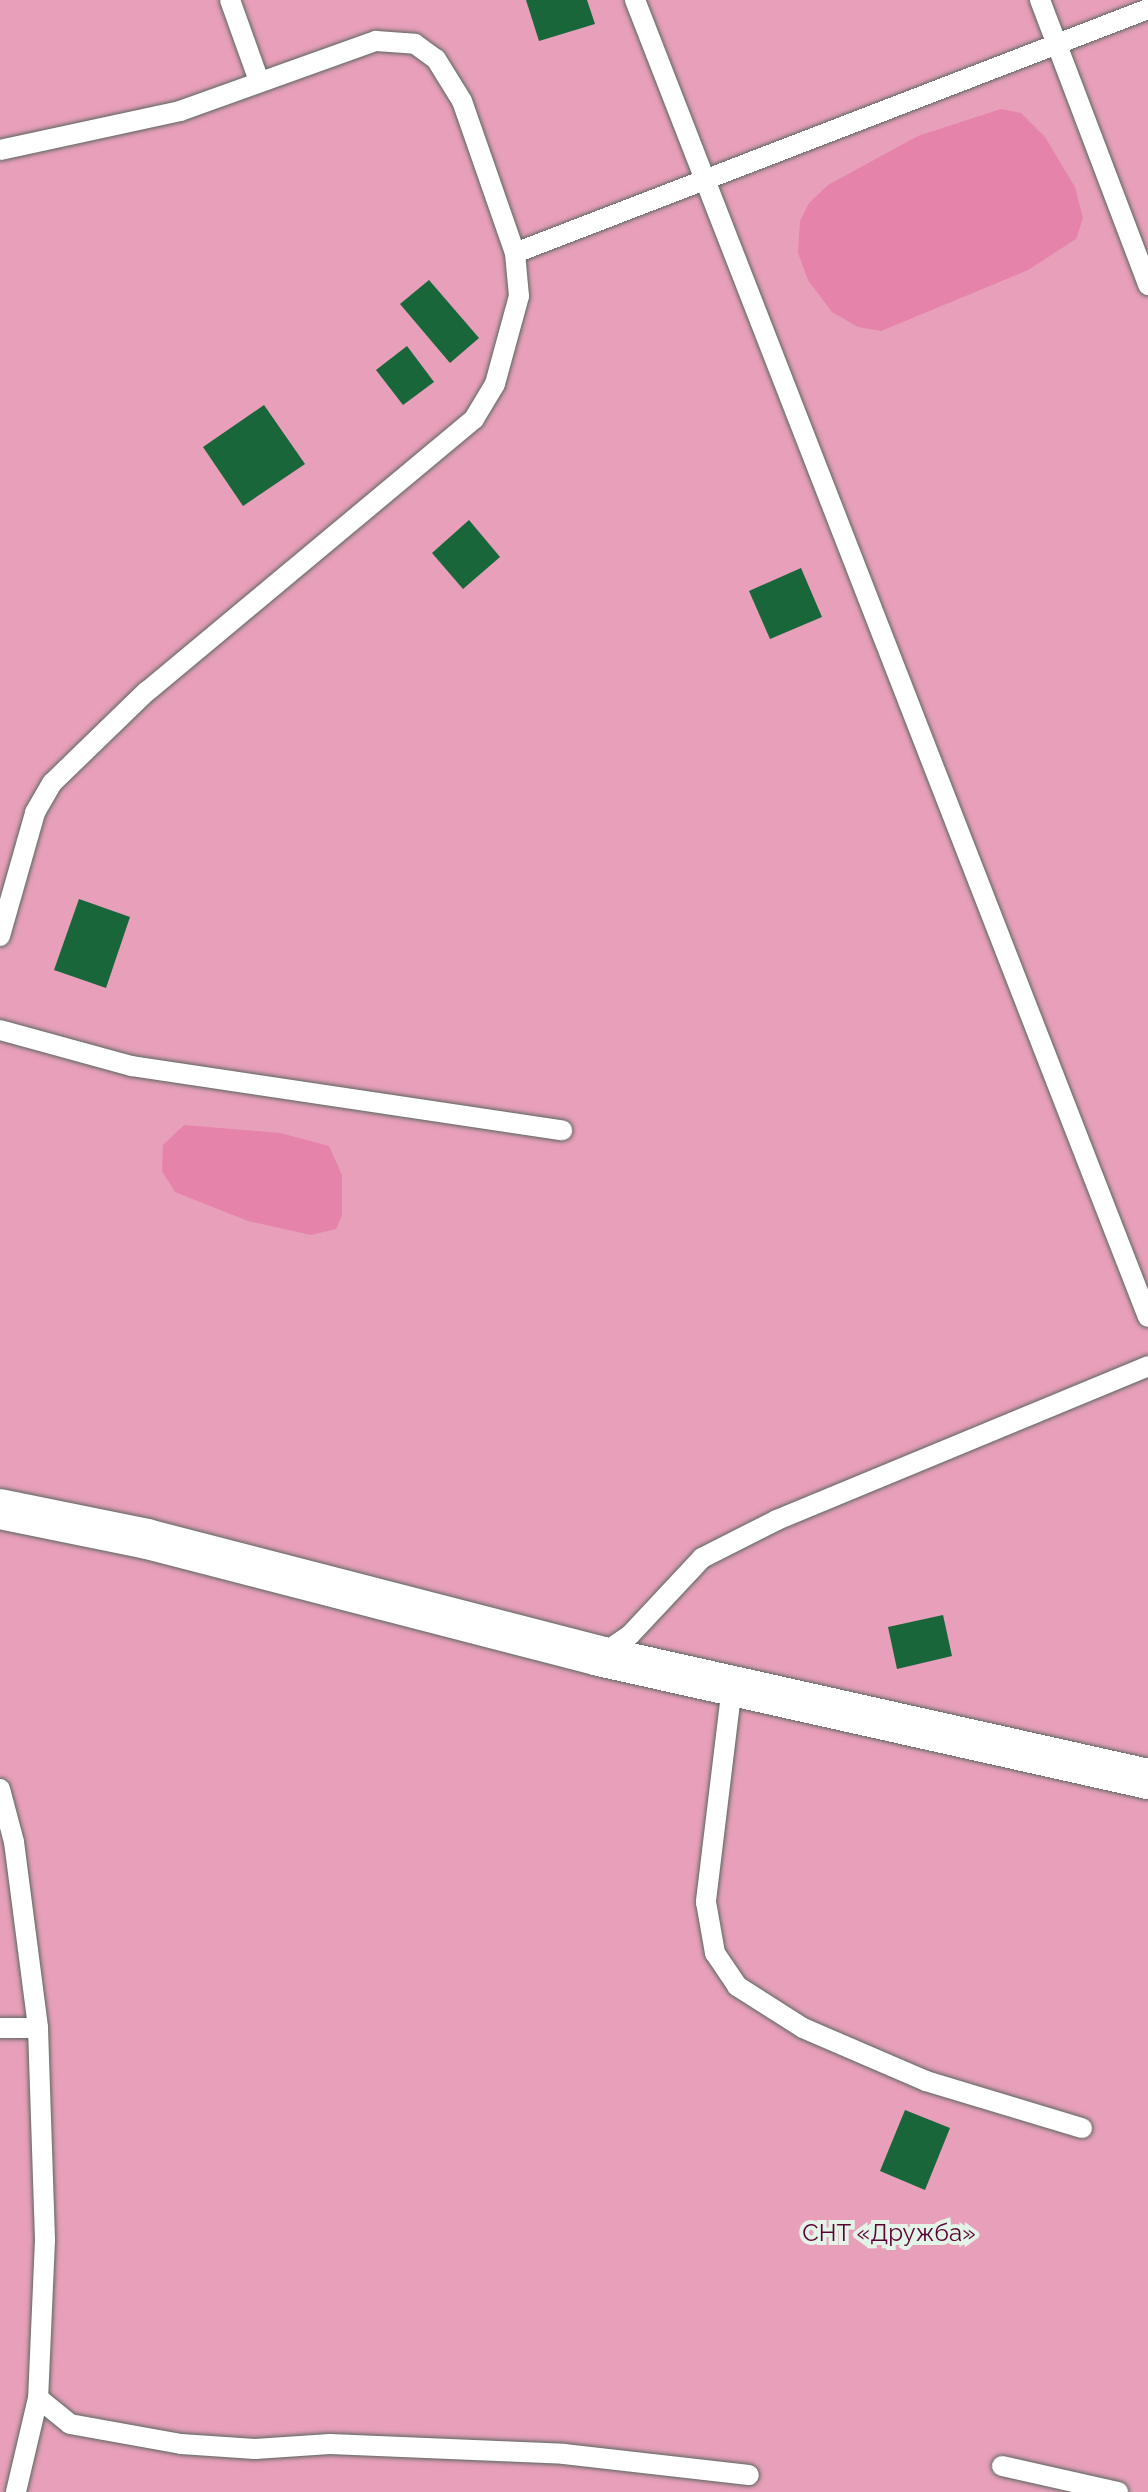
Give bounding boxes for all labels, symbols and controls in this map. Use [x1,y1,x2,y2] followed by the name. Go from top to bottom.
[802,2219,976,2247] park label: СНТ «Дружба»

